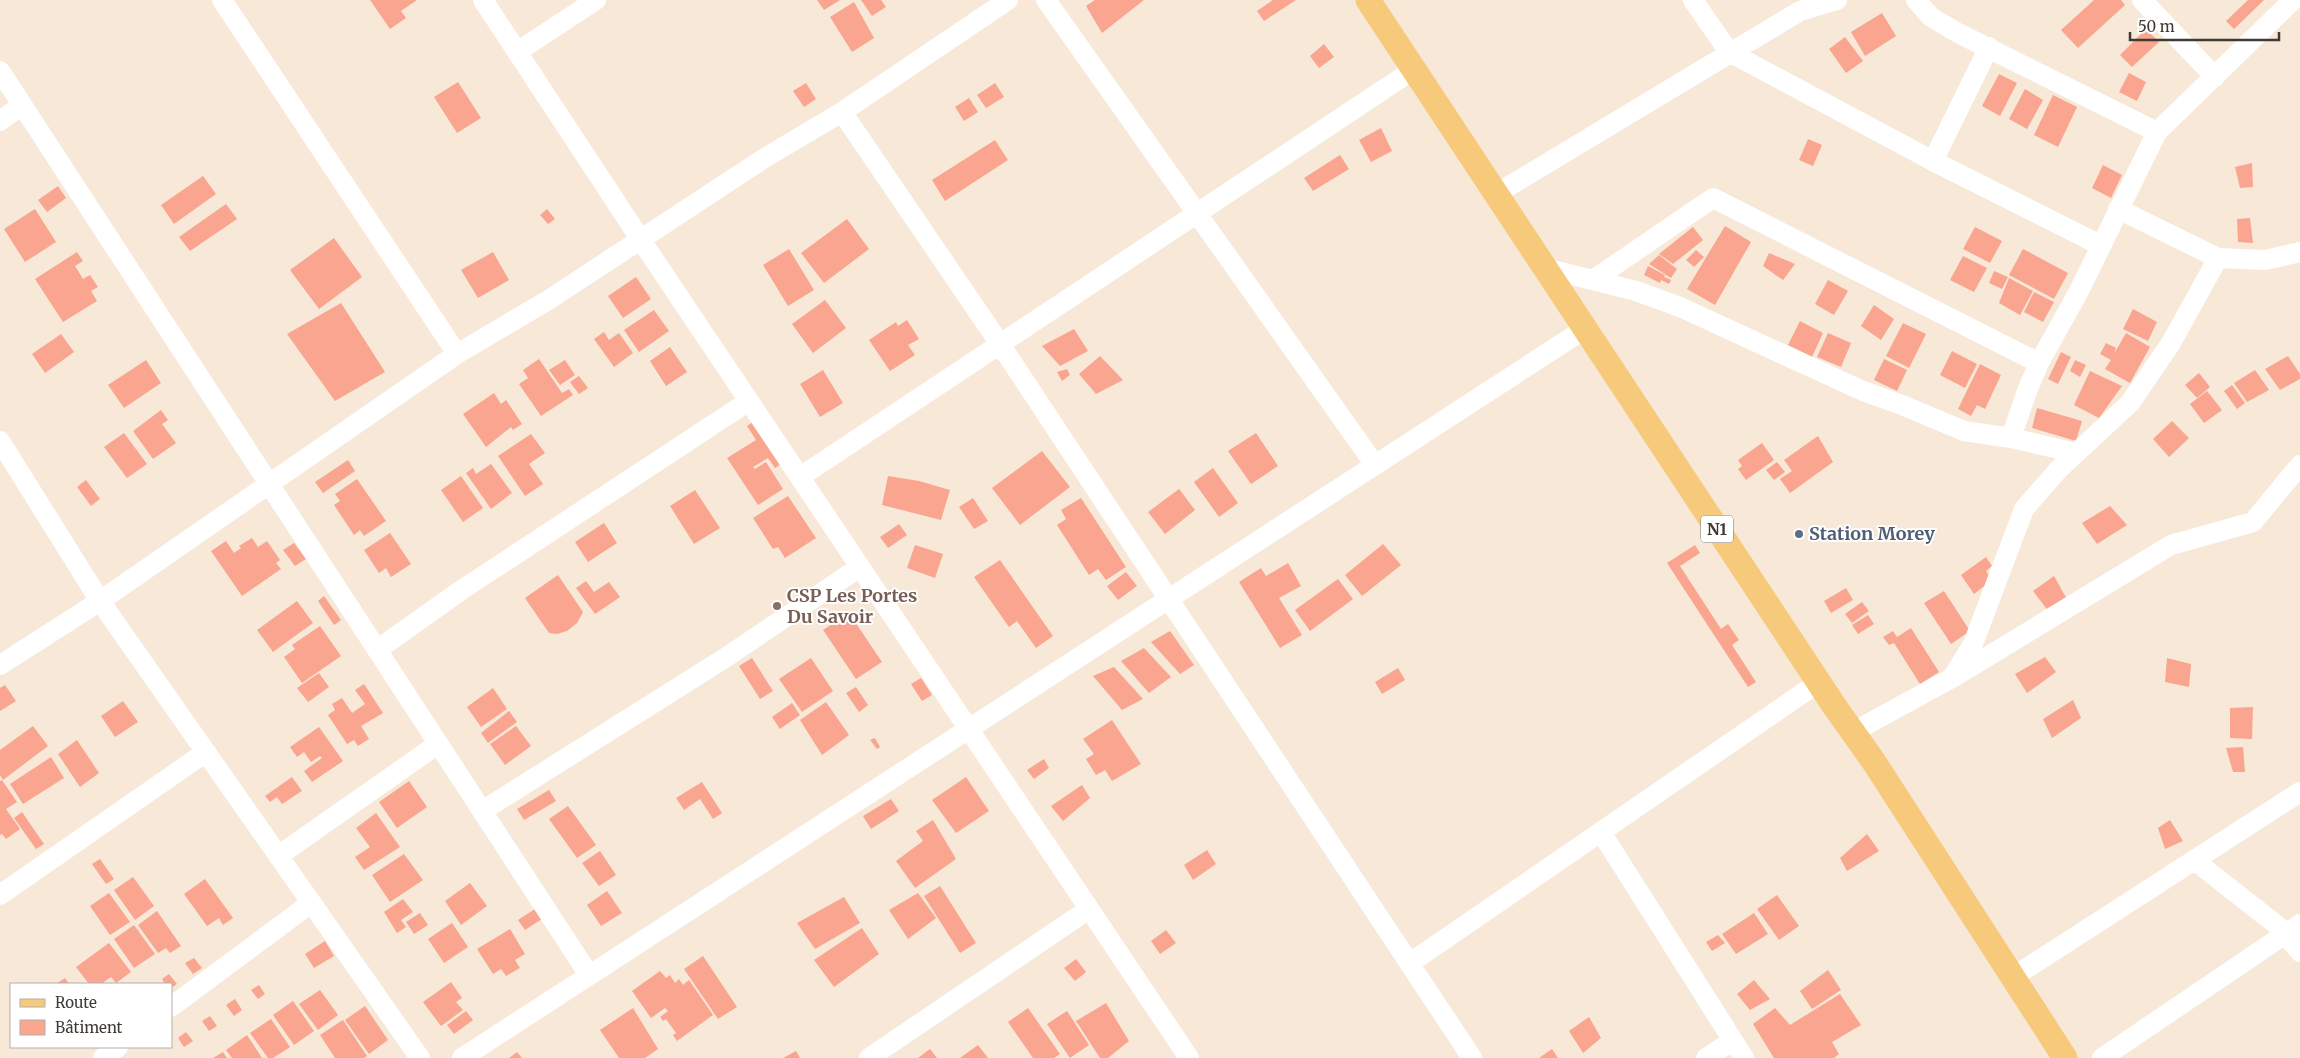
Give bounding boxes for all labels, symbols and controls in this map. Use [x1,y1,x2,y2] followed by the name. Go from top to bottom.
[2130,10,2279,42] scale bar
[2138,17,2175,36] text: 50 m
[1701,516,1733,542] road number: N1
[1809,522,1935,545] place label: Station Morey
[1793,528,1805,540] marker: Station Morey
[787,584,917,628] place label: CSP Les Portes Du Savoir
[771,600,783,612] marker: CSP Les Portes Du Savoir
[10,983,172,1048] legend
[55,993,97,1012] text: Route
[55,1018,123,1037] text: Bâtiment

